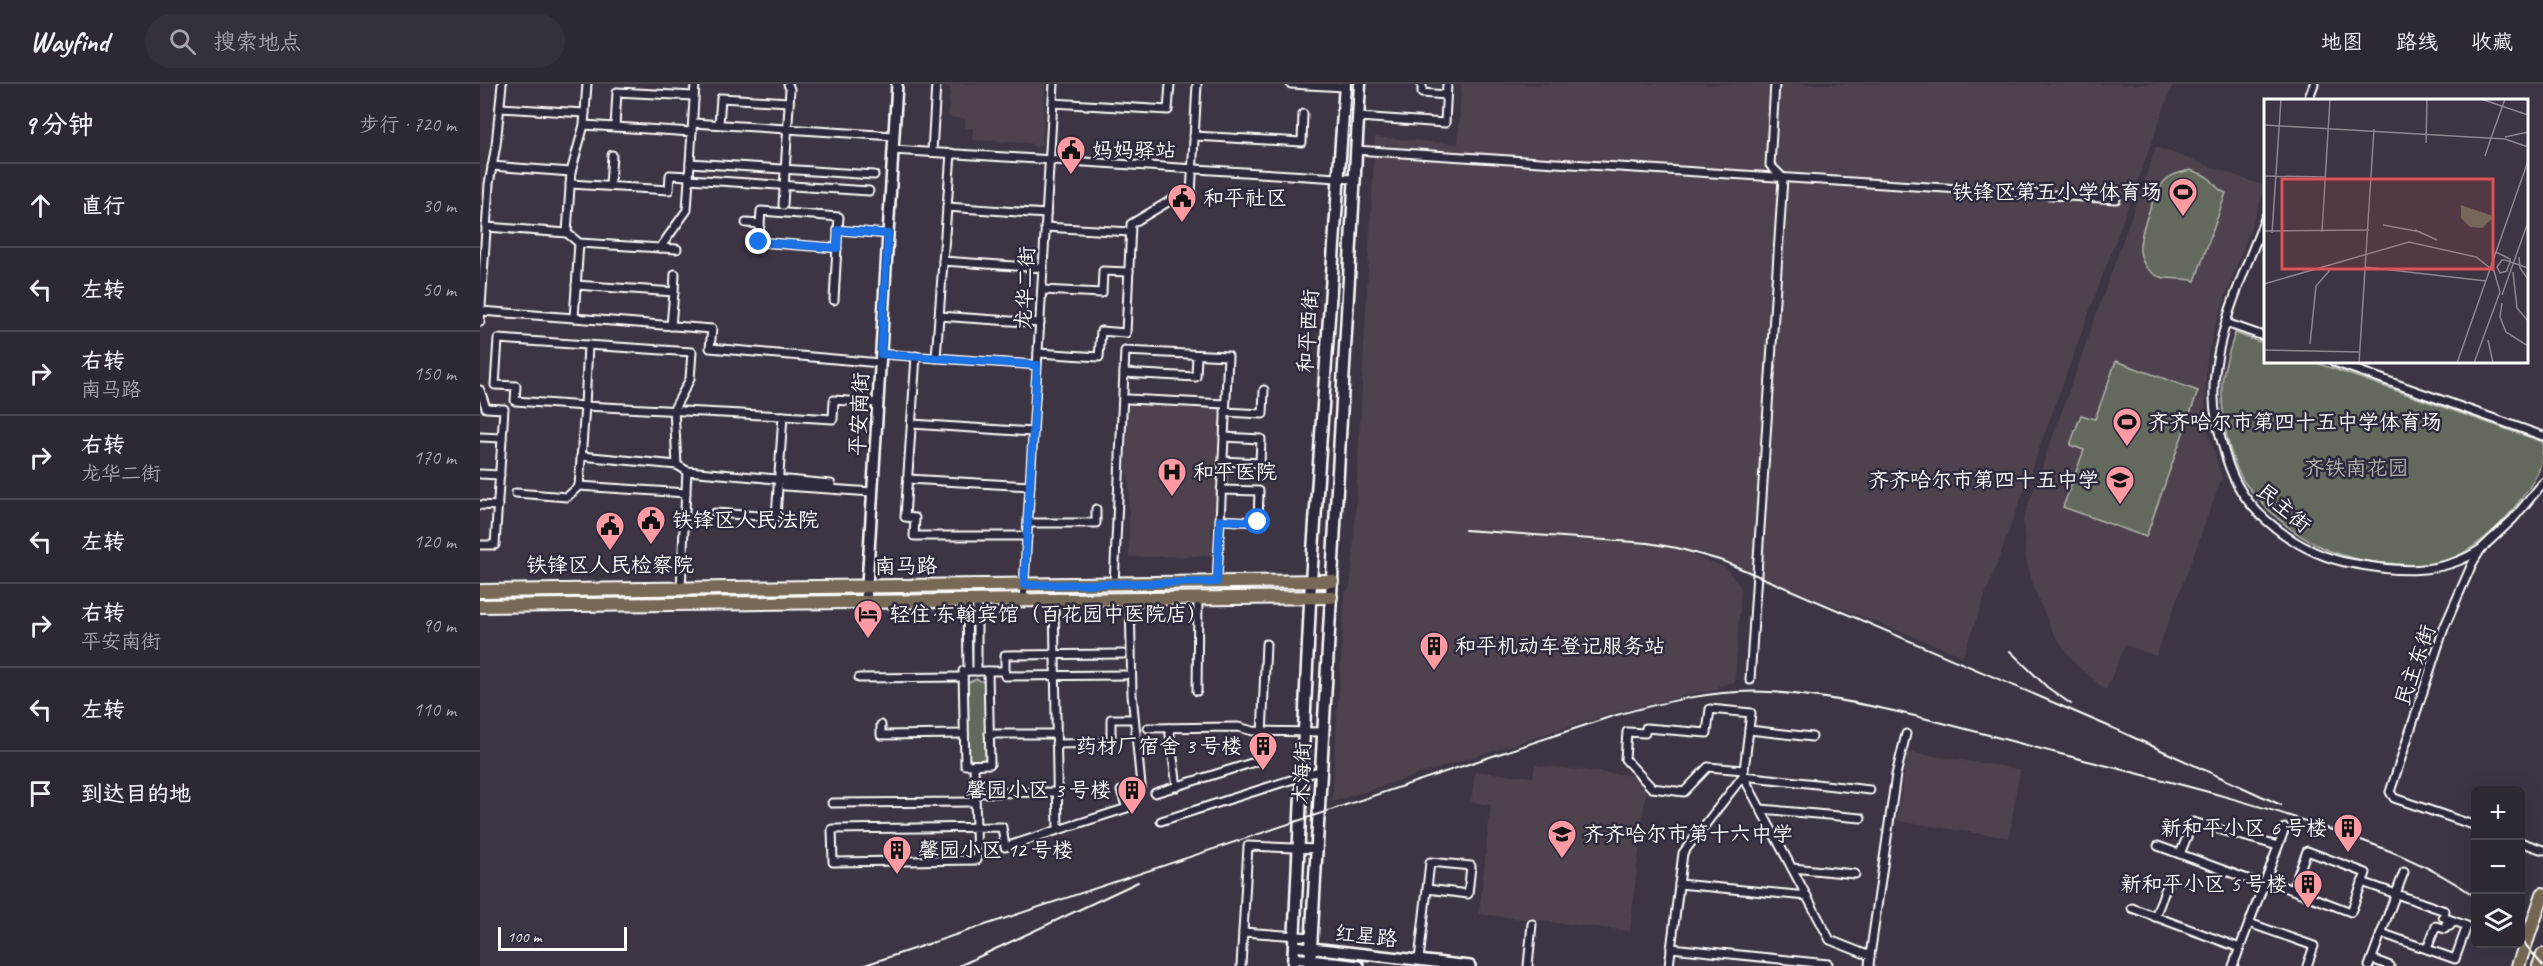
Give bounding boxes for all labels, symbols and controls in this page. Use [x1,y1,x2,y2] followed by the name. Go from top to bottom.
[145,14,565,68] search box
[30,24,109,59] text: Wayfind
[166,25,199,58] icon: search
[214,28,302,56] text: 搜索地点
[2321,29,2363,55] text: 地图
[2396,29,2438,55] text: 路线
[2471,29,2513,55] text: 收藏
[2264,99,2528,363] inset map
[24,108,94,141] text: 9 分钟
[360,112,456,137] text: 步行 · 720 m
[1055,134,1087,176] public building icon: 妈妈驿站
[1092,137,1176,163] place label: 妈妈驿站
[2167,176,2199,218] sports icon: 铁锋区第五小学体育场
[1952,179,2162,205] place label: 铁锋区第五小学体育场
[1166,182,1198,224] public building icon: 和平社区
[1203,185,1287,211] place label: 和平社区
[24,189,57,222] icon: ahead
[81,192,125,220] text: 直行
[422,193,456,218] text: 30 m
[745,228,771,254] route end
[1010,245,1040,331] street label: 龙华二街
[24,273,57,306] icon: left
[81,276,125,304] text: 左转
[422,277,456,302] text: 50 m
[1292,288,1324,374] street label: 和平西街
[81,347,125,375] text: 右转
[24,357,57,390] icon: right
[413,361,456,386] text: 150 m
[844,371,874,457] street label: 平安南街
[81,377,141,402] text: 南马路
[2111,406,2143,448] sports icon: 齐齐哈尔市第四十五中学体育场
[2148,409,2442,435] place label: 齐齐哈尔市第四十五中学体育场
[81,431,125,459] text: 右转
[24,441,57,474] icon: right
[413,445,456,470] text: 170 m
[2304,455,2409,481] park label: 齐铁南花园
[1156,456,1188,498] hospital icon: 和平医院
[1193,459,1277,485] place label: 和平医院
[81,461,161,486] text: 龙华二街
[2104,464,2136,506] school or university icon: 齐齐哈尔市第四十五中学
[1868,467,2099,493] place label: 齐齐哈尔市第四十五中学
[2252,478,2316,538] street label: 民主街
[635,504,667,546] public building icon: 铁锋区人民法院
[672,507,819,533] place label: 铁锋区人民法院
[1244,508,1270,534] route start
[594,510,626,552] public building icon: 铁锋区人民检察院
[24,525,57,558] icon: left
[81,528,125,556] text: 左转
[413,529,456,554] text: 120 m
[526,552,694,578] place label: 铁锋区人民检察院
[874,552,938,580] street label: 南马路
[852,598,884,640] hotel icon: 轻住·东翰宾馆（百花园中医院店）
[81,599,125,627] text: 右转
[889,601,1208,627] place label: 轻住·东翰宾馆（百花园中医院店）
[24,609,57,642] icon: right
[422,613,456,638] text: 90 m
[2389,621,2441,709] street label: 民主东街
[81,629,161,654] text: 平安南街
[1418,630,1450,672] building icon: 和平机动车登记服务站
[1455,633,1665,659] place label: 和平机动车登记服务站
[24,693,57,726] icon: left
[81,696,125,724] text: 左转
[413,697,456,722] text: 110 m
[1247,730,1279,772] building icon: 药材厂宿舍 3 号楼
[1075,733,1242,759] place label: 药材厂宿舍 3 号楼
[1288,741,1316,805] street label: 木海街
[1116,774,1148,816] building icon: 馨园小区 3 号楼
[24,777,57,810] icon: arrive
[965,777,1111,803] place label: 馨园小区 3 号楼
[81,780,191,808] text: 到达目的地
[2471,786,2525,948] map controls
[2471,786,2525,840] button: +
[2332,812,2364,854] building icon: 新和平小区 6 号楼
[2160,815,2327,841] place label: 新和平小区 6 号楼
[1546,818,1578,860] school or university icon: 齐齐哈尔市第十六中学
[1583,821,1793,847] place label: 齐齐哈尔市第十六中学
[881,834,913,876] building icon: 馨园小区 12 号楼
[918,837,1073,863] place label: 馨园小区 12 号楼
[2471,840,2525,894] button: −
[2292,868,2324,910] building icon: 新和平小区 5 号楼
[2120,871,2287,897] place label: 新和平小区 5 号楼
[2471,894,2525,948] button: layers
[1333,920,1399,952] street label: 红星路
[498,924,627,952] scale bar
[507,927,541,947] text: 100 m

